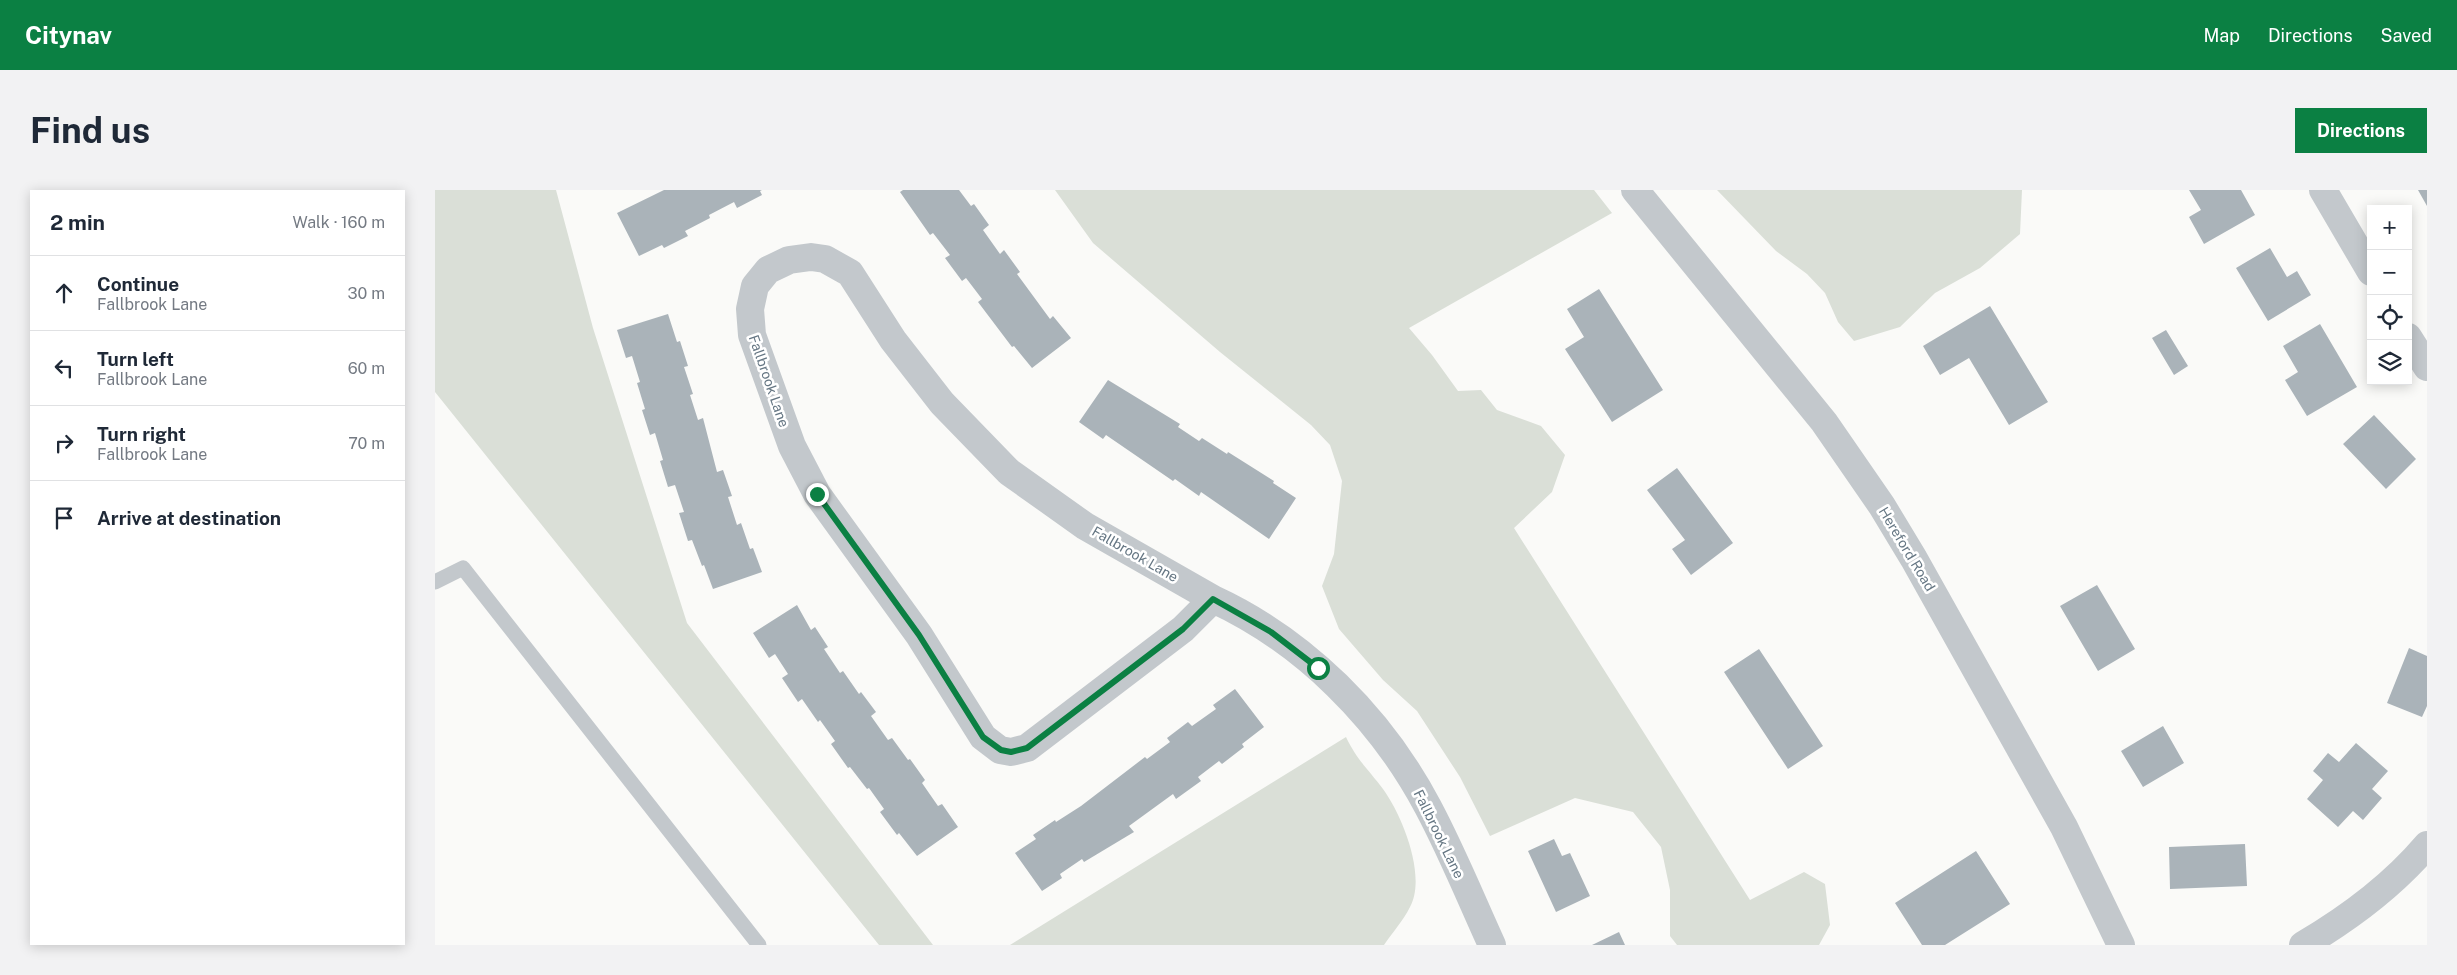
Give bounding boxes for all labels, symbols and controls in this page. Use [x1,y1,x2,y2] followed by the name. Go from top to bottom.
[25,21,112,49] text: Citynav
[2203,25,2240,46] text: Map
[2268,25,2353,46] text: Directions
[2381,25,2432,46] text: Saved
[2295,108,2427,153] button: Directions
[30,110,150,151] text: Find us
[2367,205,2412,385] map controls
[2367,205,2412,250] button: +
[50,210,105,235] text: 2 min
[293,213,385,232] text: Walk · 160 m
[2367,250,2412,295] button: −
[97,273,179,295] text: Continue
[50,279,78,307] icon: ahead
[348,284,385,303] text: 30 m
[97,295,207,314] text: Fallbrook Lane
[2367,295,2412,340] button: locate
[746,333,792,429] street label: Fallbrook Lane
[2367,340,2412,385] button: layers
[97,348,174,370] text: Turn left
[50,354,78,382] icon: left
[348,359,385,378] text: 60 m
[97,370,207,389] text: Fallbrook Lane
[97,423,186,445] text: Turn right
[50,429,78,457] icon: right
[348,434,385,453] text: 70 m
[97,445,207,464] text: Fallbrook Lane
[806,483,829,506] route end
[50,504,78,532] icon: arrive
[1876,504,1938,594] street label: Hereford Road
[97,507,281,529] text: Arrive at destination
[1089,523,1181,585] street label: Fallbrook Lane
[1307,657,1330,680] route start
[1411,787,1467,881] street label: Fallbrook Lane

